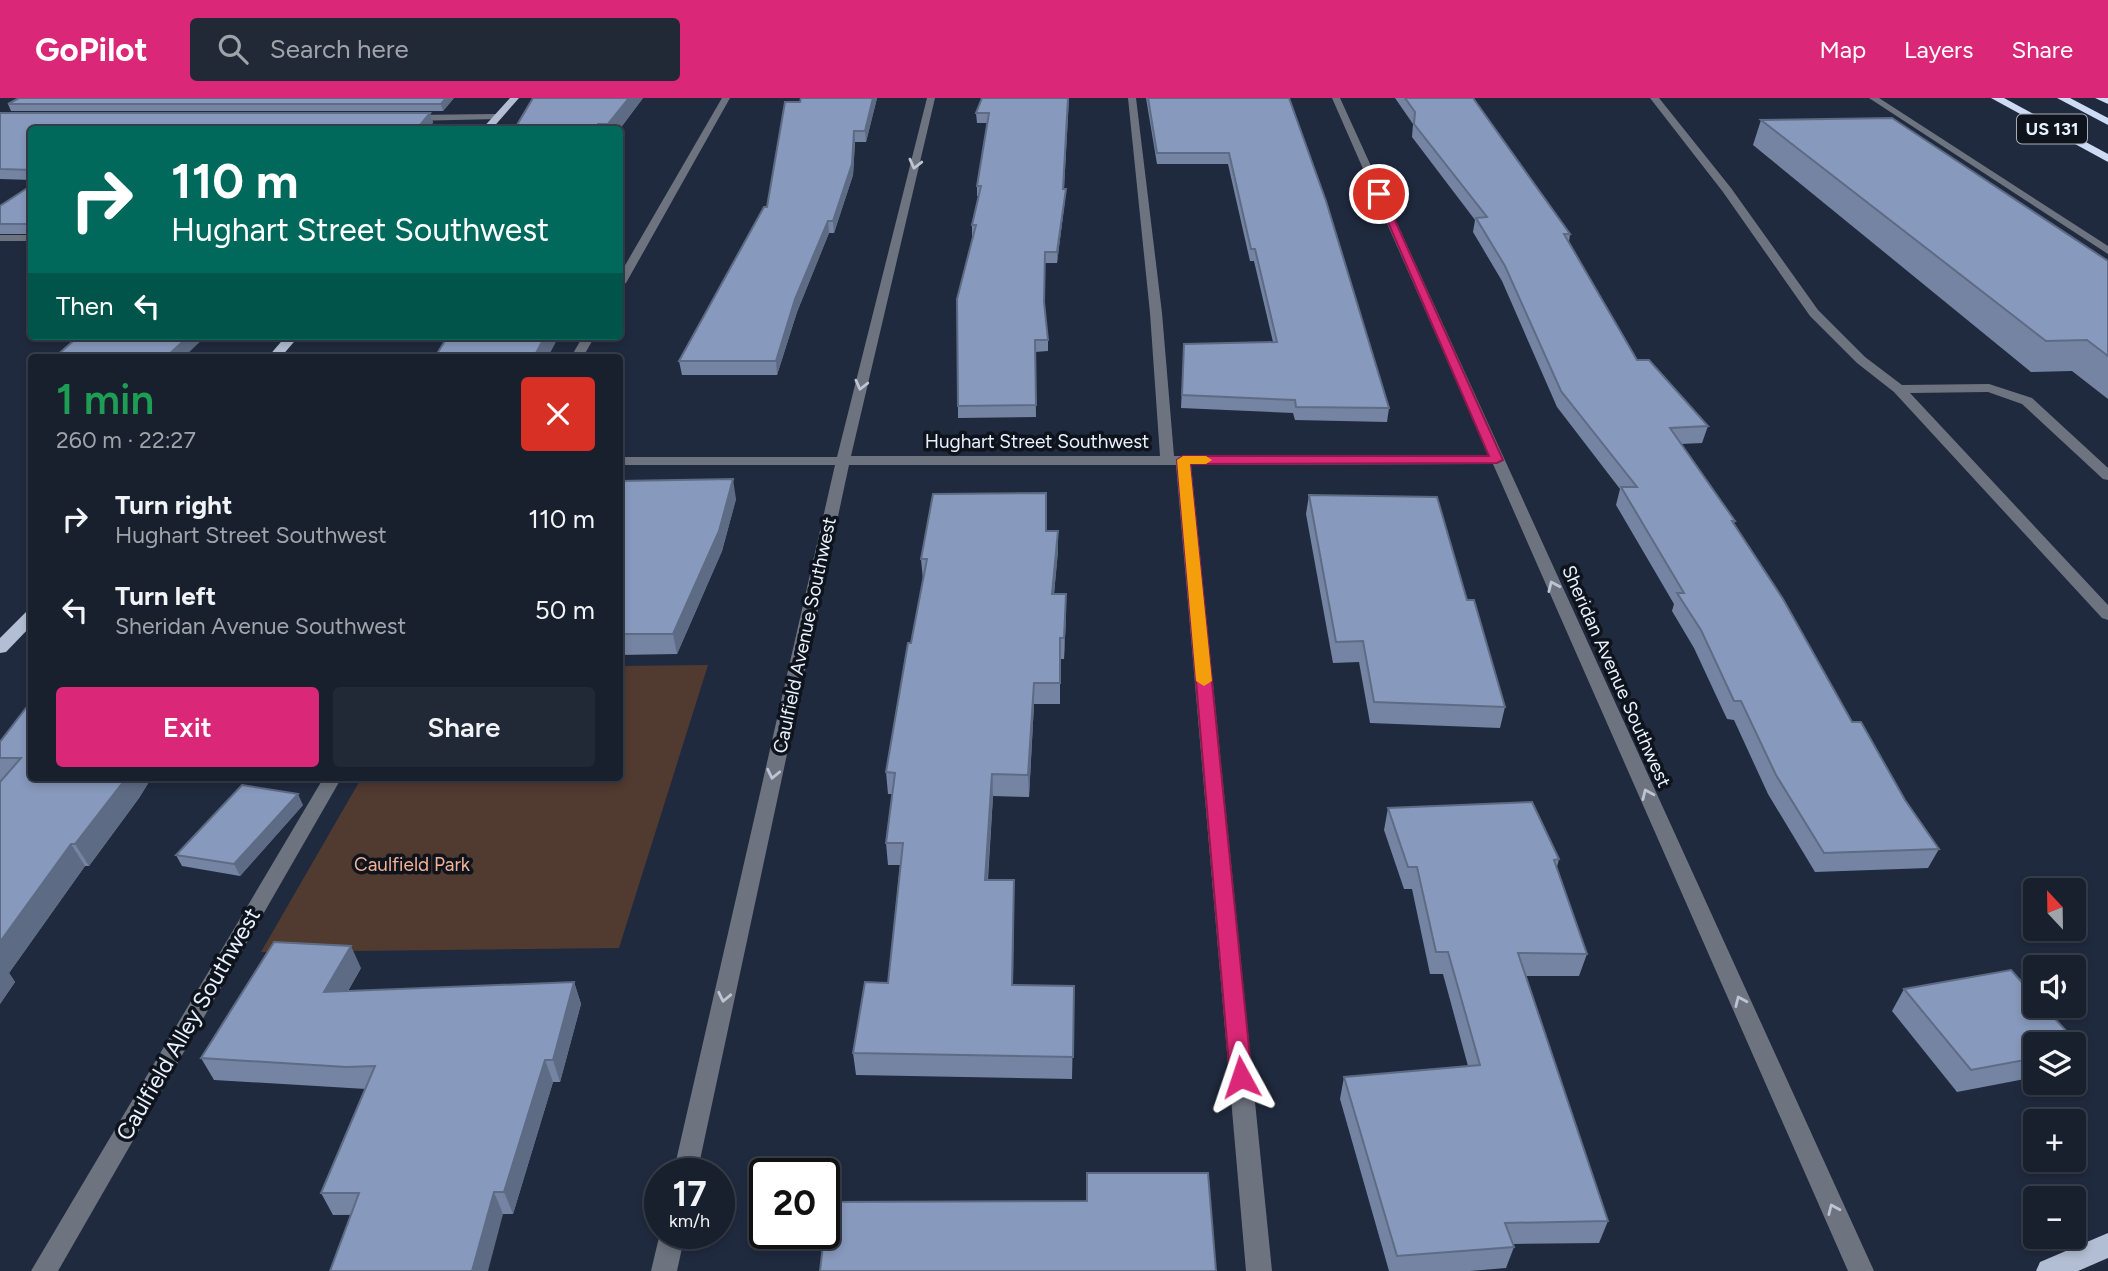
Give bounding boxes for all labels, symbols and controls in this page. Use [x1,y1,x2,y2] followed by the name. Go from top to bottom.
[190,18,680,81] search box
[35,30,148,69] text: GoPilot
[214,30,252,68] icon: search
[270,33,409,65] text: Search here
[1819,35,1866,64] text: Map
[1904,35,1973,64] text: Layers
[2011,35,2073,64] text: Share
[2017,114,2087,144] road number: US 131
[171,151,299,210] text: 110 m
[56,154,147,245] icon: right
[909,158,923,170] one-way arrow
[1349,164,1409,224] pin
[1360,175,1398,213] icon: arrive
[171,211,549,249] text: Hughart Street Southwest
[128,287,166,325] icon: left
[56,290,114,322] text: Then
[56,374,154,425] text: 1 min
[521,377,595,451] button: close
[855,379,869,391] one-way arrow
[56,426,196,454] text: 260 m · 22:27
[925,430,1149,453] street label: Hughart Street Southwest
[115,489,232,521] text: Turn right
[56,500,94,538] icon: right
[528,503,595,535] text: 110 m
[768,515,841,755] street label: Caulfield Avenue Southwest
[115,521,387,549] text: Hughart Street Southwest
[1557,562,1676,791] street label: Sheridan Avenue Southwest
[115,580,216,612] text: Turn left
[1547,581,1561,593] one-way arrow
[56,591,94,629] icon: left
[535,594,595,626] text: 50 m
[115,612,406,640] text: Sheridan Avenue Southwest
[56,687,319,767] button: Exit
[333,687,595,767] button: Share
[766,768,781,780] one-way arrow
[1641,789,1655,801] one-way arrow
[354,853,471,876] park label: Caulfield Park
[2023,878,2086,942] north arrow
[2023,878,2086,1249] map controls
[110,903,266,1145] street label: Caulfield Alley Southwest
[2023,955,2086,1018] button: sound
[718,991,732,1003] one-way arrow
[1734,996,1748,1008] one-way arrow
[2023,1032,2086,1095] button: layers
[1204,1040,1278,1114] position arrow
[2023,1109,2086,1172] button: +
[749,1158,840,1249] speed limit sign: 20
[672,1173,707,1215] text: 17
[2023,1186,2086,1249] button: −
[1827,1203,1841,1216] one-way arrow
[669,1210,710,1232] text: km/h

